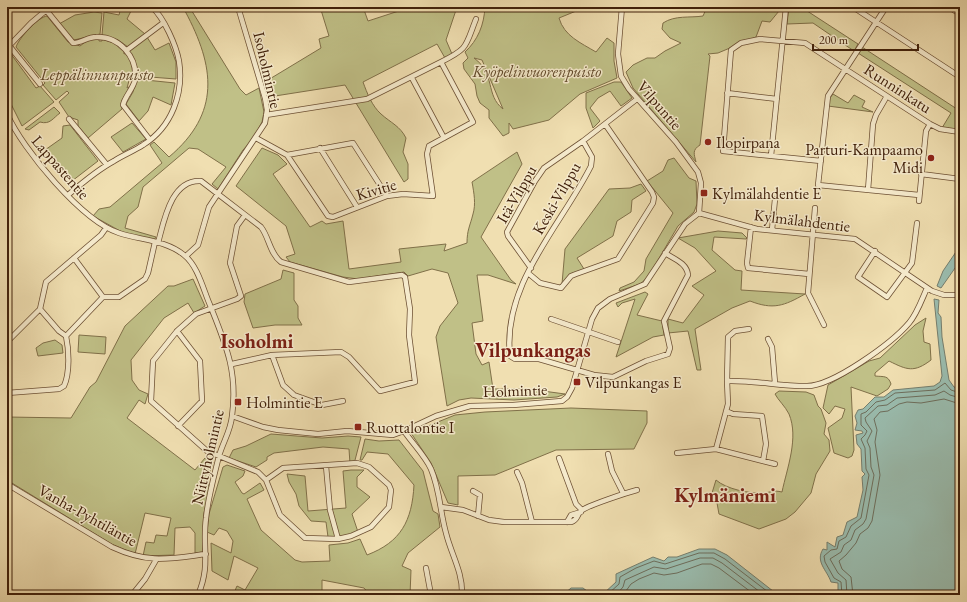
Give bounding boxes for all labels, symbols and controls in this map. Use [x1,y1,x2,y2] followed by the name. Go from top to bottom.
[813,26,918,52] scale bar
[249,30,287,111] street label: Isoholmintie
[819,32,849,48] text: 200 m
[860,59,936,118] street label: Runninkatu
[472,61,601,82] park label: Kyöpelinvuorenpuisto
[39,64,154,85] park label: Leppälinnunpuisto
[632,76,687,134] street label: Vilpuntie
[27,131,94,204] street label: Lappastentie
[716,132,781,153] place label: Ilopirpana
[703,137,713,147] marker: Ilopirpana
[805,139,923,178] place label: Parturi-Kampaamo Midi
[926,153,936,163] marker: Parturi-Kampaamo Midi
[527,158,586,238] street label: Keski-Vilppu
[491,161,542,227] street label: Itä-Vilppu
[354,174,399,205] street label: Kivitie
[712,183,821,204] place label: Kylmälahdentie E
[699,188,709,198] marker: Kylmälahdentie E
[753,204,851,237] street label: Kylmälahdentie
[221,328,294,354] district label: Isoholmi
[475,337,591,363] district label: Vilpunkangas
[585,372,681,393] place label: Vilpunkangas E
[572,377,582,387] marker: Vilpunkangas E
[482,379,548,402] street label: Holmintie
[246,392,323,413] place label: Holmintie E
[233,397,243,407] marker: Holmintie E
[186,407,229,507] street label: Niittyholmintie
[366,417,455,438] place label: Ruottalontie I
[353,422,363,432] marker: Ruottalontie I
[35,480,141,551] street label: Vanha-Pyhtiläntie
[674,482,776,508] district label: Kylmäniemi

